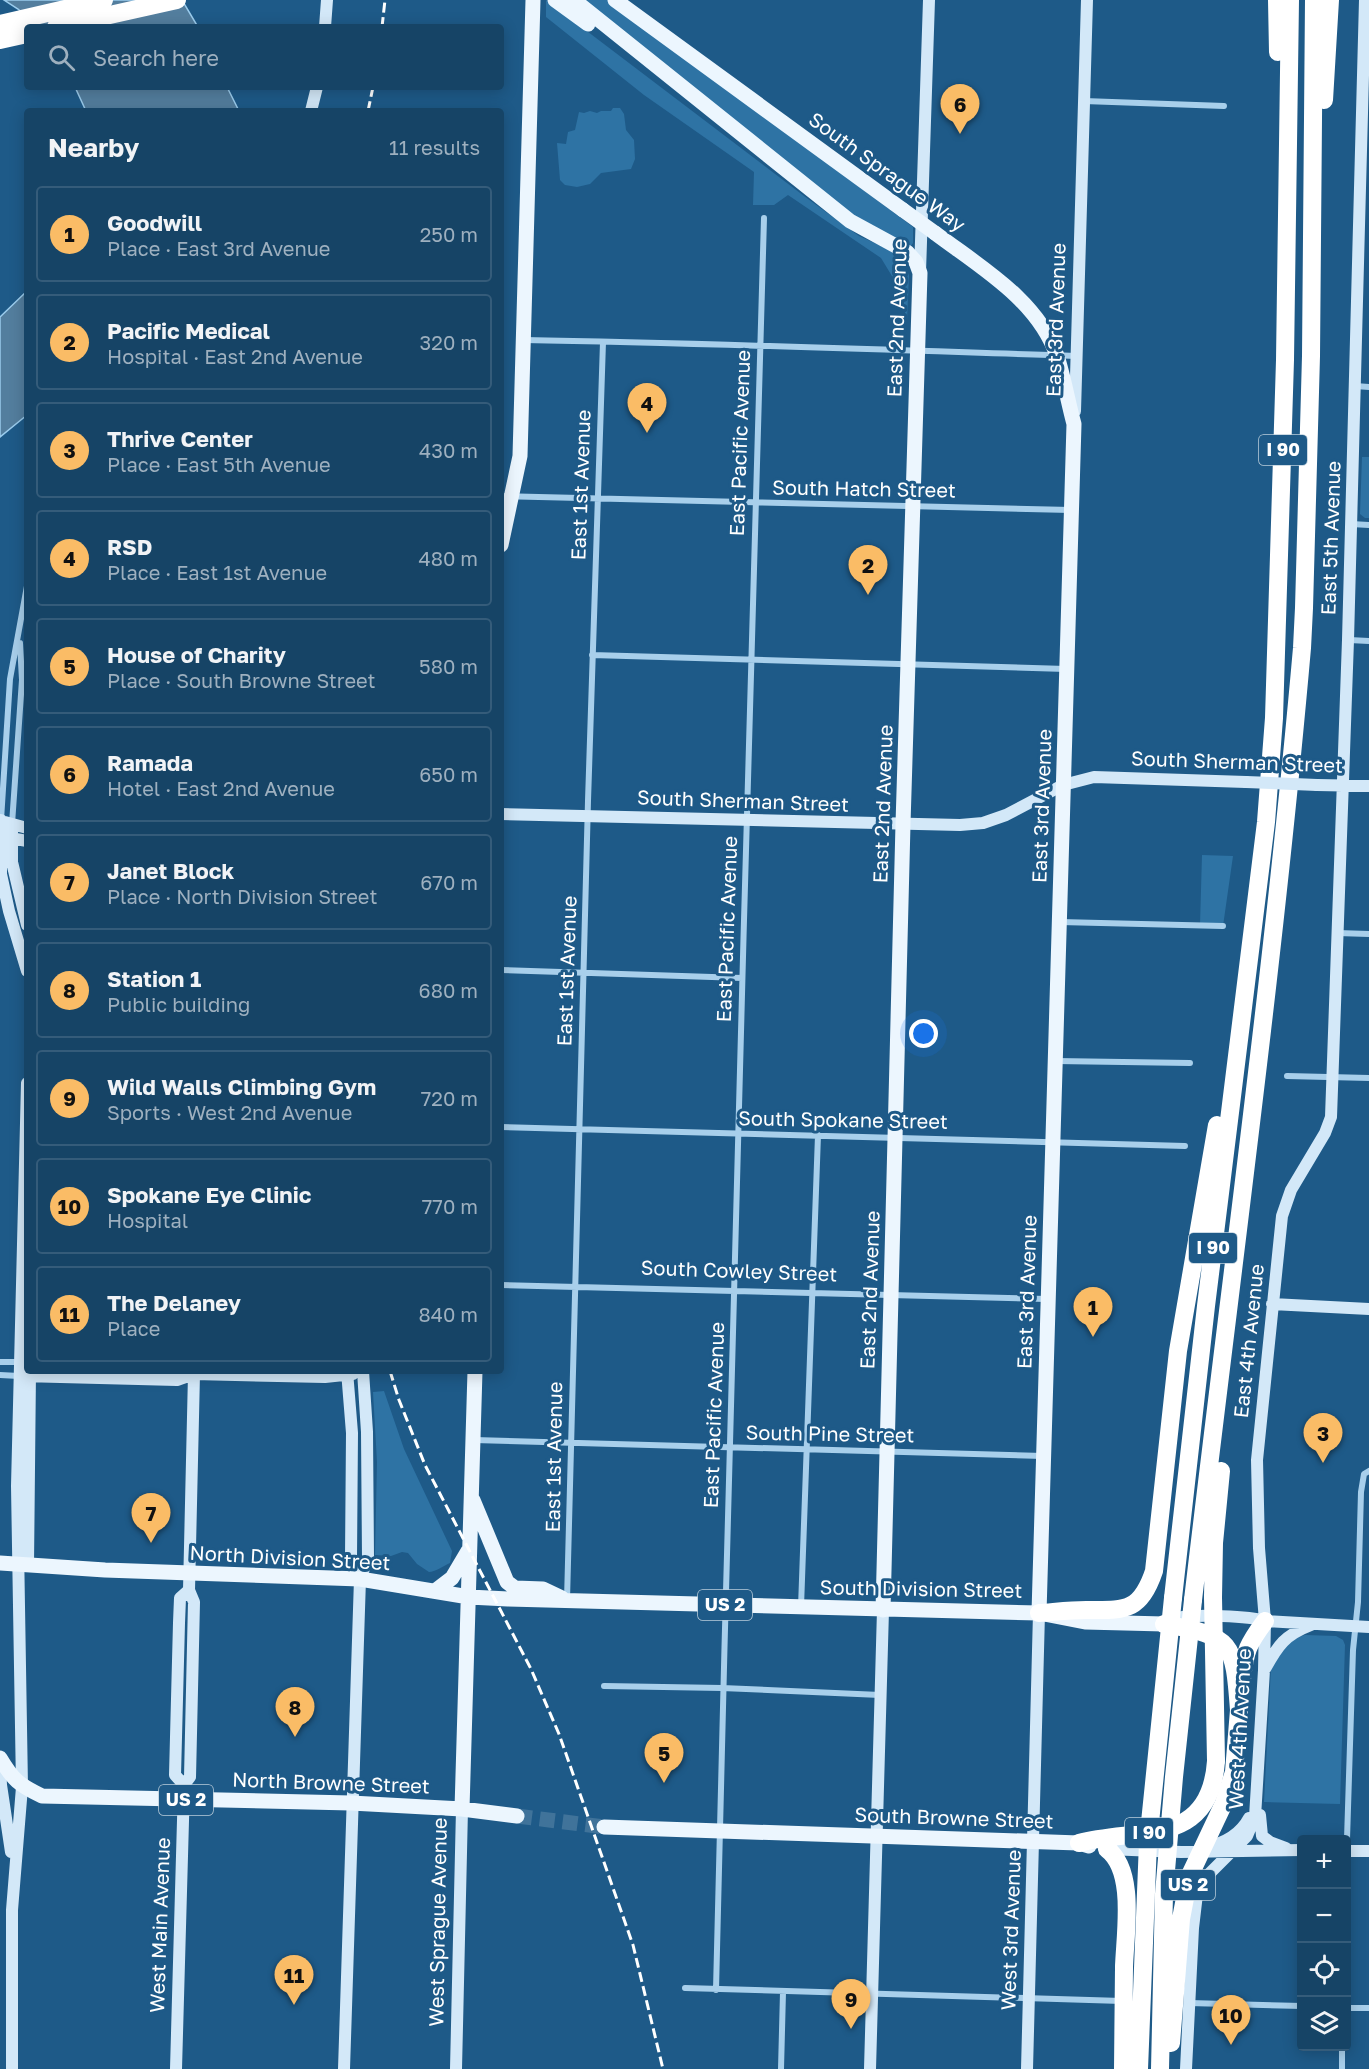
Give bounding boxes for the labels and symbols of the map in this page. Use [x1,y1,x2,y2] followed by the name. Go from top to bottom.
[940,84,980,134] pin: 6
[805,106,971,236] street label: South Sprague Way
[881,238,911,398] street label: East 2nd Avenue
[1040,243,1070,397] street label: East 3rd Avenue
[724,349,754,537] street label: East Pacific Avenue
[628,384,666,433] pin: 4
[565,409,595,561] street label: East 1st Avenue
[1259,435,1307,465] road number: I 90
[1315,460,1345,616] street label: East 5th Avenue
[772,474,956,502] street label: South Hatch Street
[848,546,888,595] pin: 2
[867,724,897,884] street label: East 2nd Avenue
[1026,729,1056,883] street label: East 3rd Avenue
[1131,745,1343,777] street label: South Sherman Street
[637,784,849,816] street label: South Sherman Street
[711,835,741,1023] street label: East Pacific Avenue
[551,895,581,1047] street label: East 1st Avenue
[909,1019,938,1048] your location
[738,1105,948,1133] street label: South Spokane Street
[854,1210,884,1370] street label: East 2nd Avenue
[1011,1215,1041,1369] street label: East 3rd Avenue
[1189,1233,1237,1263] road number: I 90
[640,1255,838,1285] street label: South Cowley Street
[1228,1263,1268,1419] street label: East 4th Avenue
[1074,1288,1112,1337] pin: 1
[698,1321,728,1509] street label: East Pacific Avenue
[540,1381,566,1533] street label: East 1st Avenue
[1304,1414,1342,1463] pin: 3
[745,1420,915,1446] street label: South Pine Street
[132,1494,170,1543] pin: 7
[189,1540,391,1574] street label: North Division Street
[820,1574,1023,1602] street label: South Division Street
[698,1590,752,1620] road number: US 2
[1223,1648,1255,1810] street label: West 4th Avenue
[276,1688,314,1737] pin: 8
[644,1734,684,1783] pin: 5
[232,1767,430,1797] street label: North Browne Street
[159,1785,213,1815] road number: US 2
[854,1802,1054,1832] street label: South Browne Street
[423,1817,451,2027] street label: West Sprague Avenue
[1125,1818,1173,1848] road number: I 90
[144,1837,174,2013] street label: West Main Avenue
[995,1849,1025,2011] street label: West 3rd Avenue
[1161,1870,1215,1900] road number: US 2
[274,1956,314,2005] pin: 11
[832,1980,870,2029] pin: 9
[1212,1996,1250,2045] pin: 10

